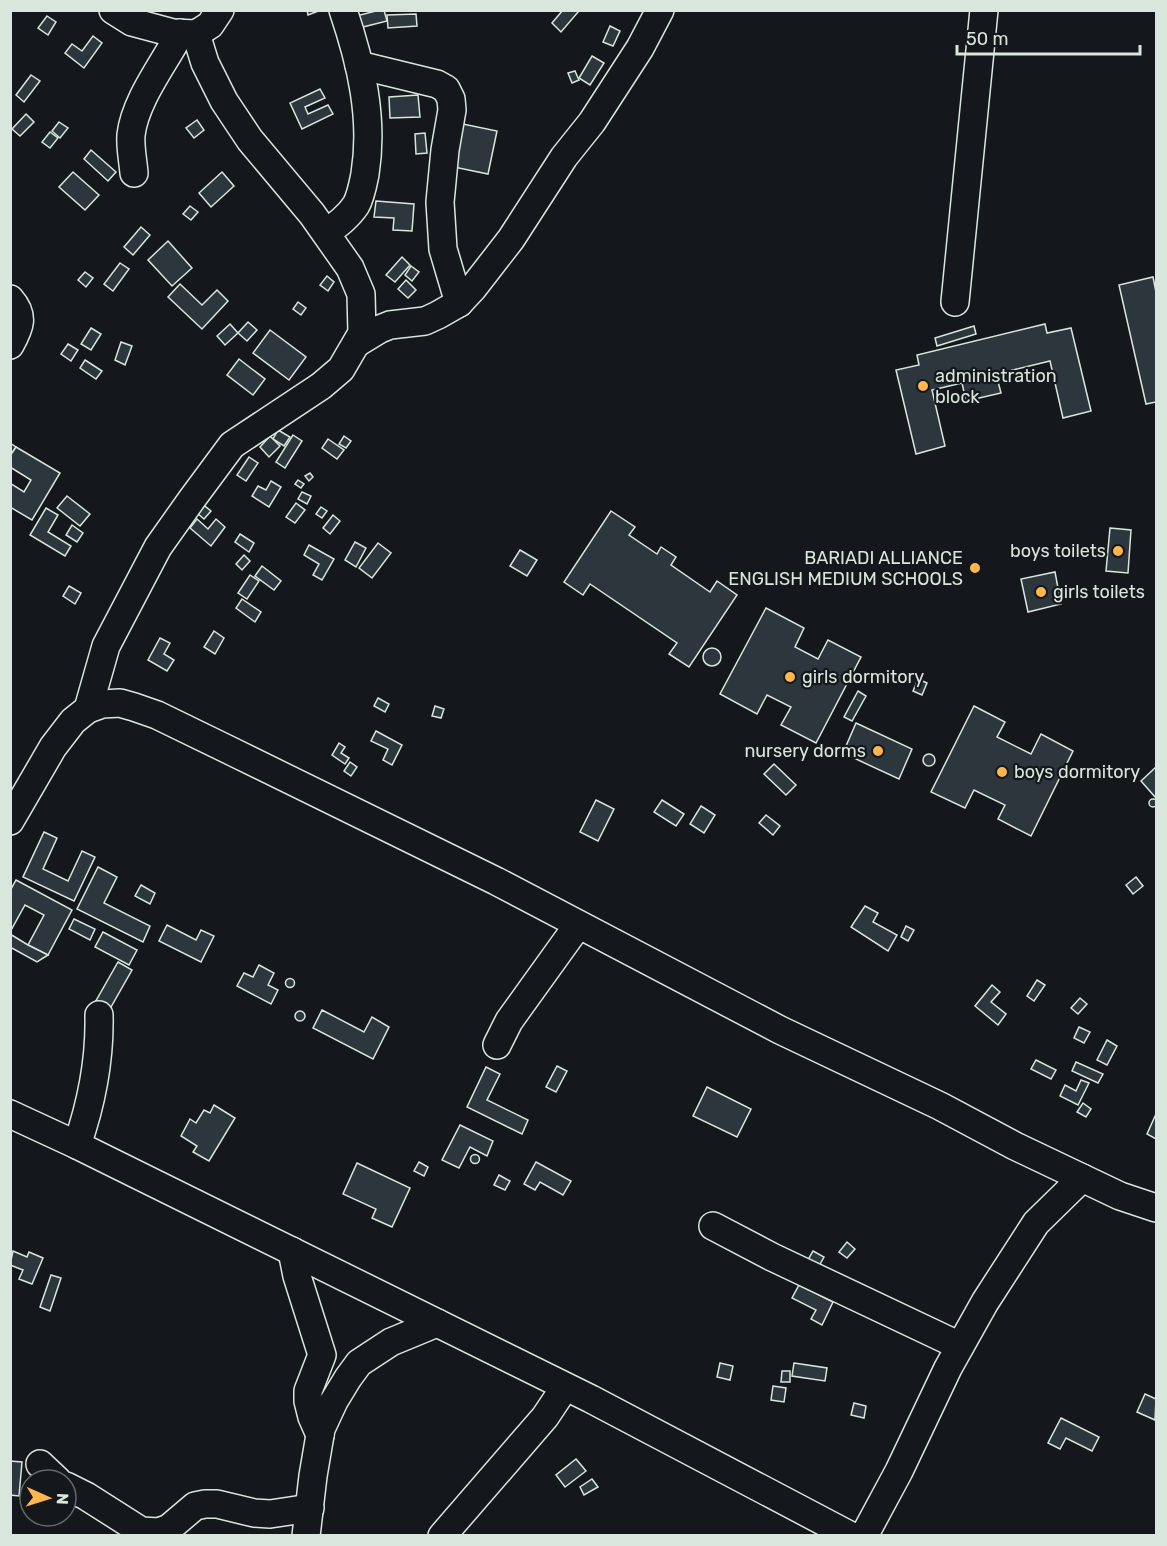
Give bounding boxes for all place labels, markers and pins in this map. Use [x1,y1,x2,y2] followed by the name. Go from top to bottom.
[935,365,1057,408] place label: administration block
[916,379,930,393] marker: administration block
[1010,540,1106,562] place label: boys toilets
[1111,544,1125,558] marker: boys toilets
[728,547,963,590] place label: BARIADI ALLIANCE ENGLISH MEDIUM SCHOOLS
[968,561,982,575] marker: BARIADI ALLIANCE ENGLISH MEDIUM SCHOOLS
[1053,581,1145,603] place label: girls toilets
[1034,585,1048,599] marker: girls toilets
[802,666,924,688] place label: girls dormitory
[783,670,797,684] marker: girls dormitory
[744,740,866,762] place label: nursery dorms
[871,744,885,758] marker: nursery dorms
[1014,761,1140,783] place label: boys dormitory
[995,765,1009,779] marker: boys dormitory

